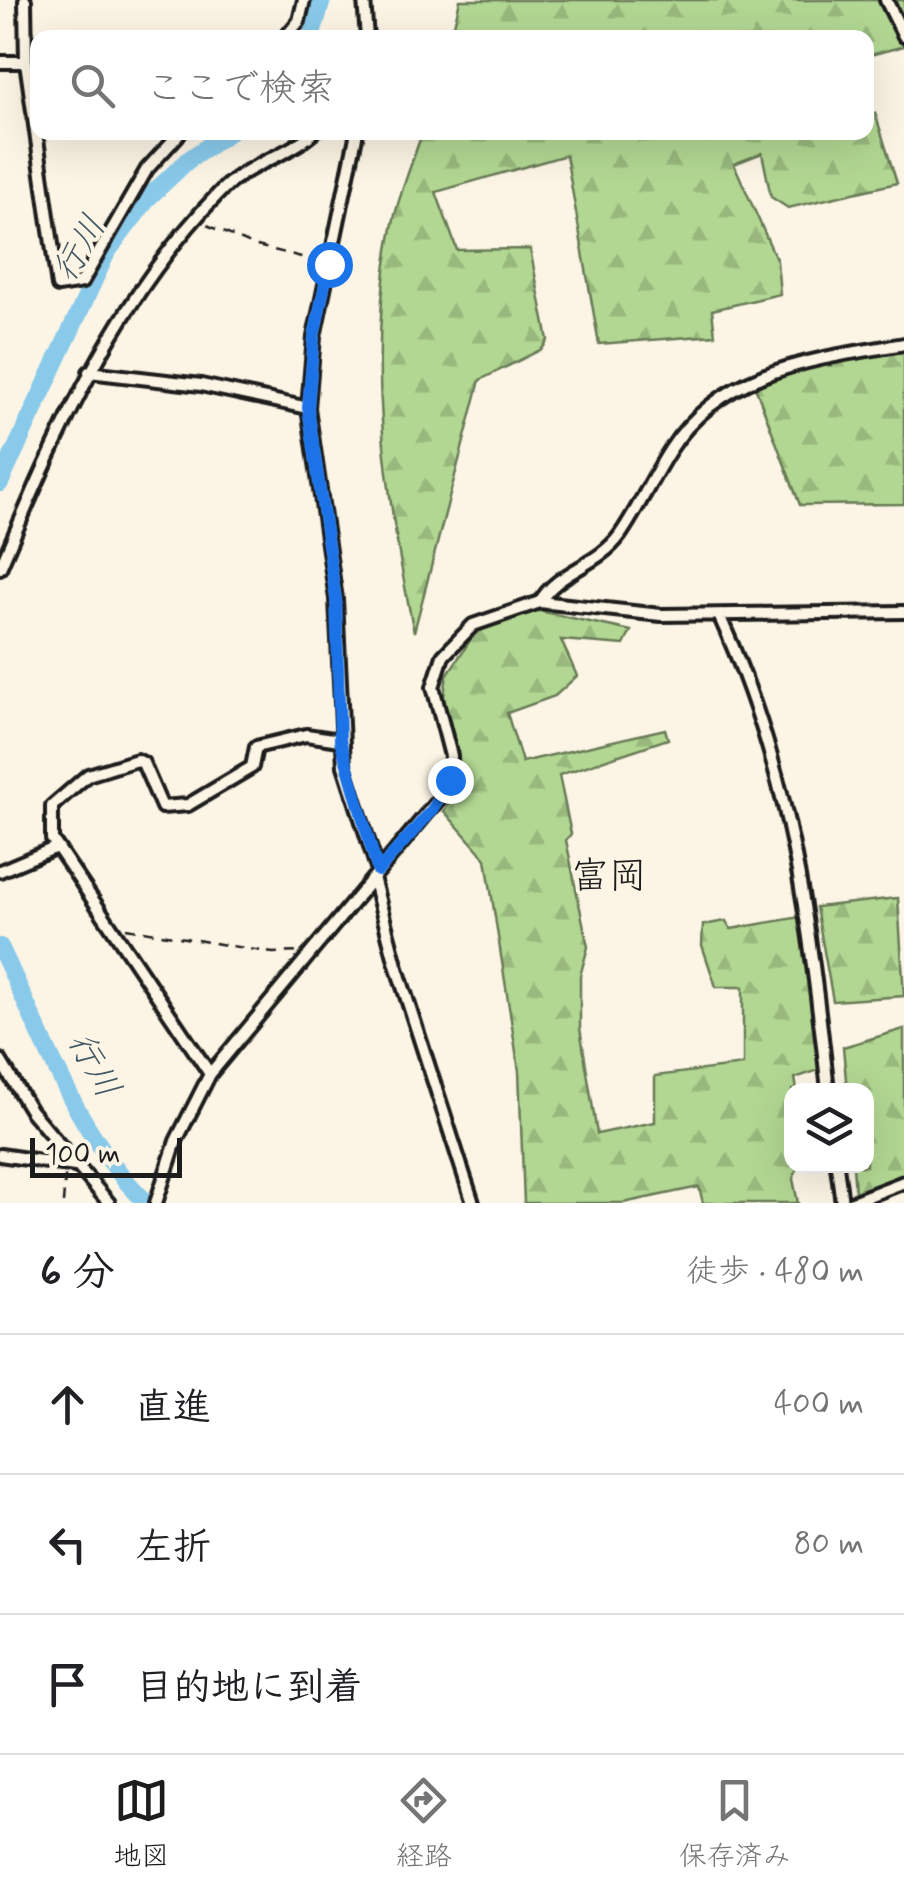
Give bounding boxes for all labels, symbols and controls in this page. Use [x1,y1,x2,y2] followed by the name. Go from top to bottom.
[30,30,874,140] search box
[65,58,120,113] icon: search
[145,65,335,114] text: ここで検索
[42,207,117,291] water label: 行川
[307,242,353,288] route start
[428,758,474,804] route end
[571,853,647,902] district label: 富岡
[56,1023,130,1107] water label: 行川
[784,1083,874,1173] map controls
[784,1083,874,1173] button: layers
[30,1133,182,1178] scale bar
[45,1137,120,1174] text: 100 m
[40,1246,115,1301] text: 6 分
[686,1251,864,1293] text: 徒歩 · 480 m
[40,1377,95,1432] icon: ahead
[774,1383,864,1425] text: 400 m
[135,1384,211,1433] text: 直進
[40,1517,95,1572] icon: left
[794,1523,864,1565] text: 80 m
[135,1524,211,1573] text: 左折
[40,1657,95,1712] icon: arrive
[135,1664,363,1713] text: 目的地に到着
[113,1773,169,1876] tab: 地図
[396,1773,452,1876] tab: 経路
[679,1773,791,1876] tab: 保存済み

